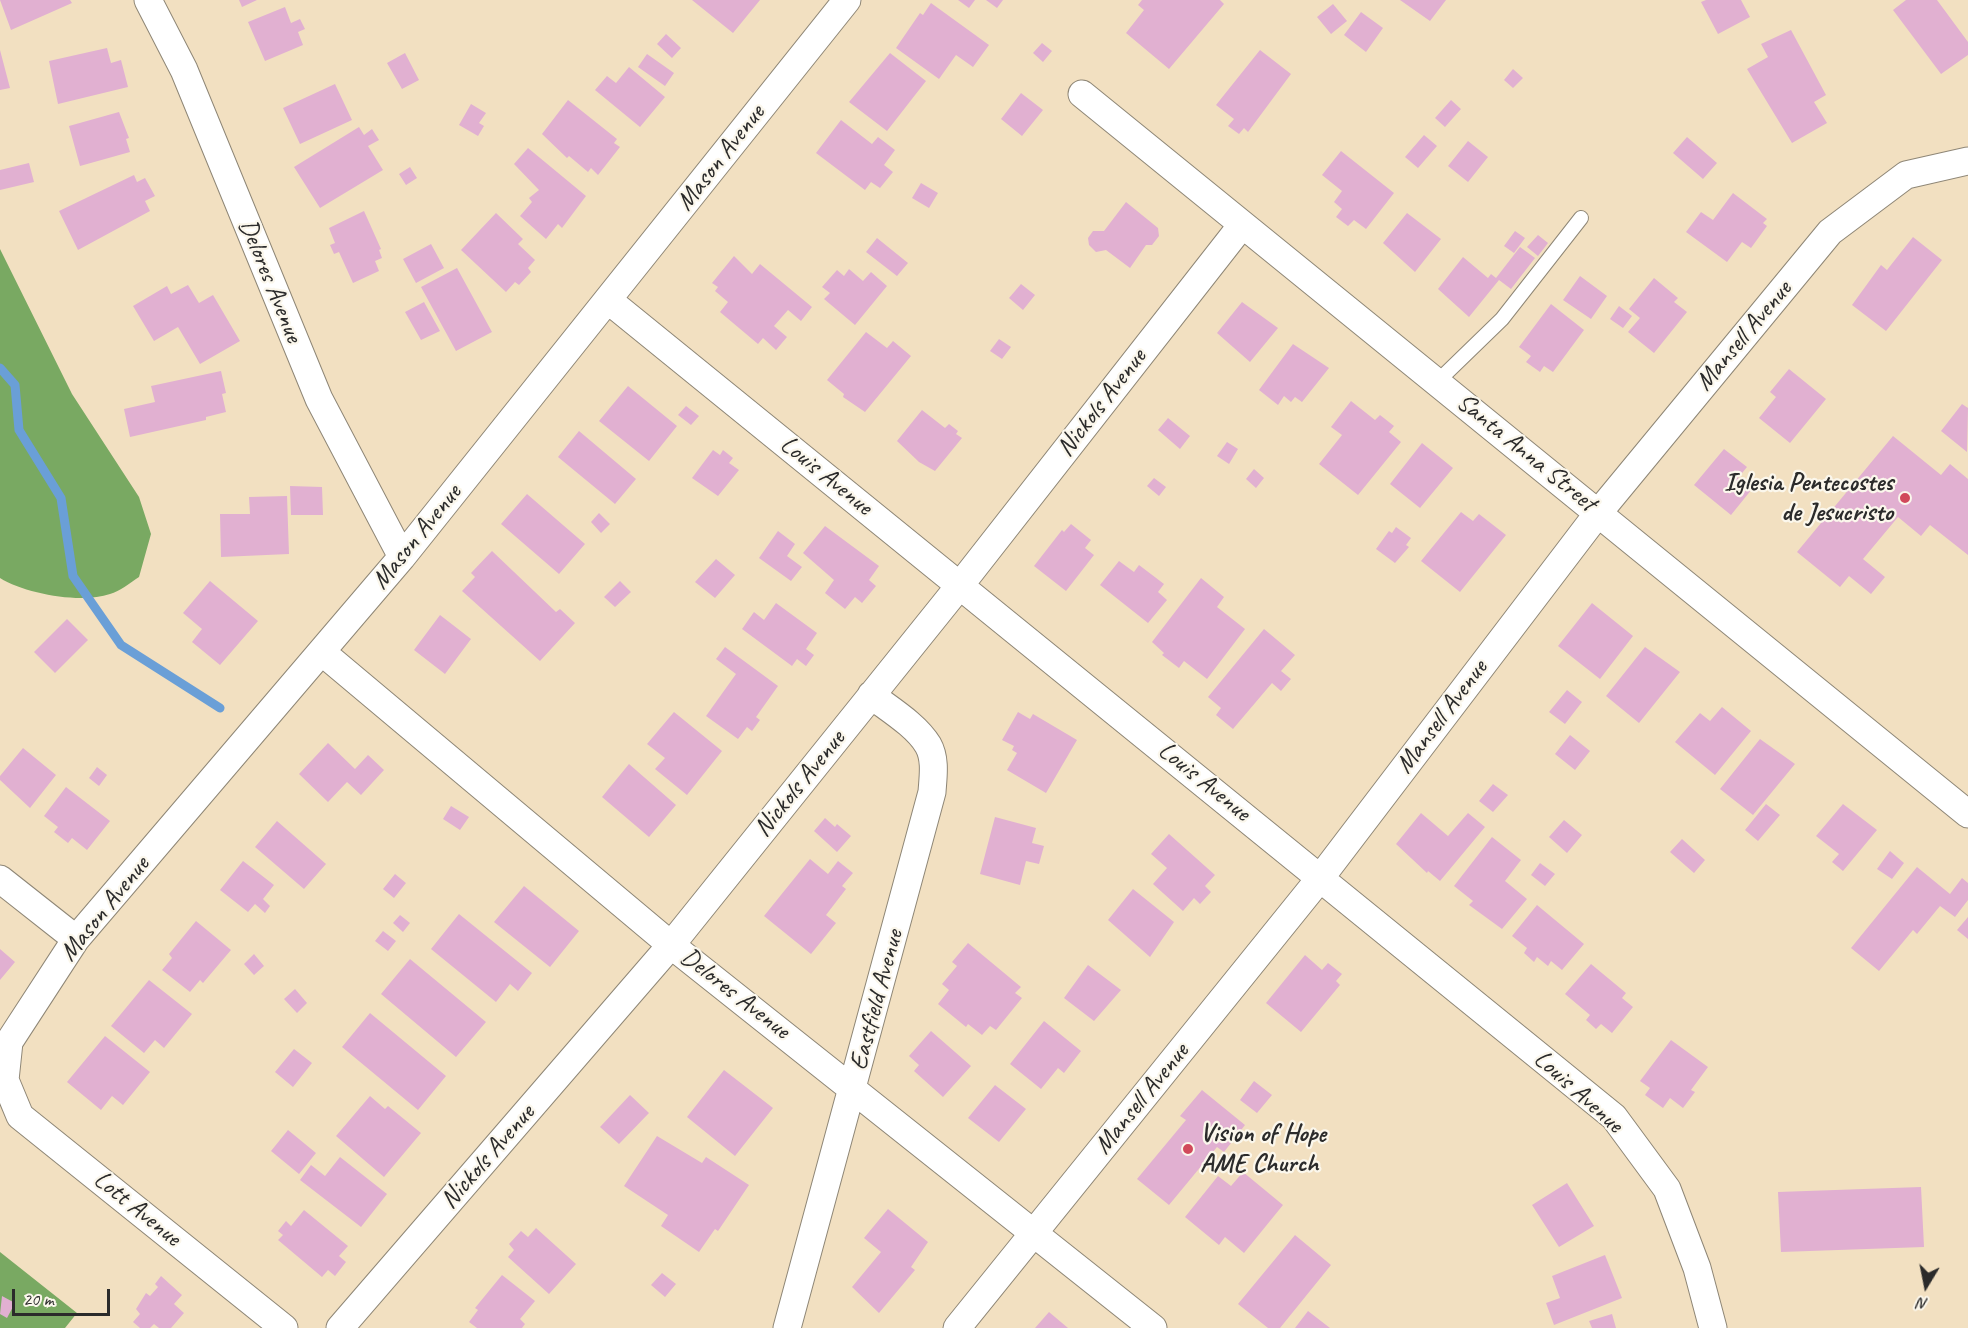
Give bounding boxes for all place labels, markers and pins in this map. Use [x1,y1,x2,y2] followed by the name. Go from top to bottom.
[1724,467,1893,528] place label: Iglesia Pentecostes de Jesucristo
[1898,491,1912,505] marker: Iglesia Pentecostes de Jesucristo
[1200,1118,1326,1180] place label: Vision of Hope AME Church
[1181,1142,1195,1156] marker: Vision of Hope AME Church

